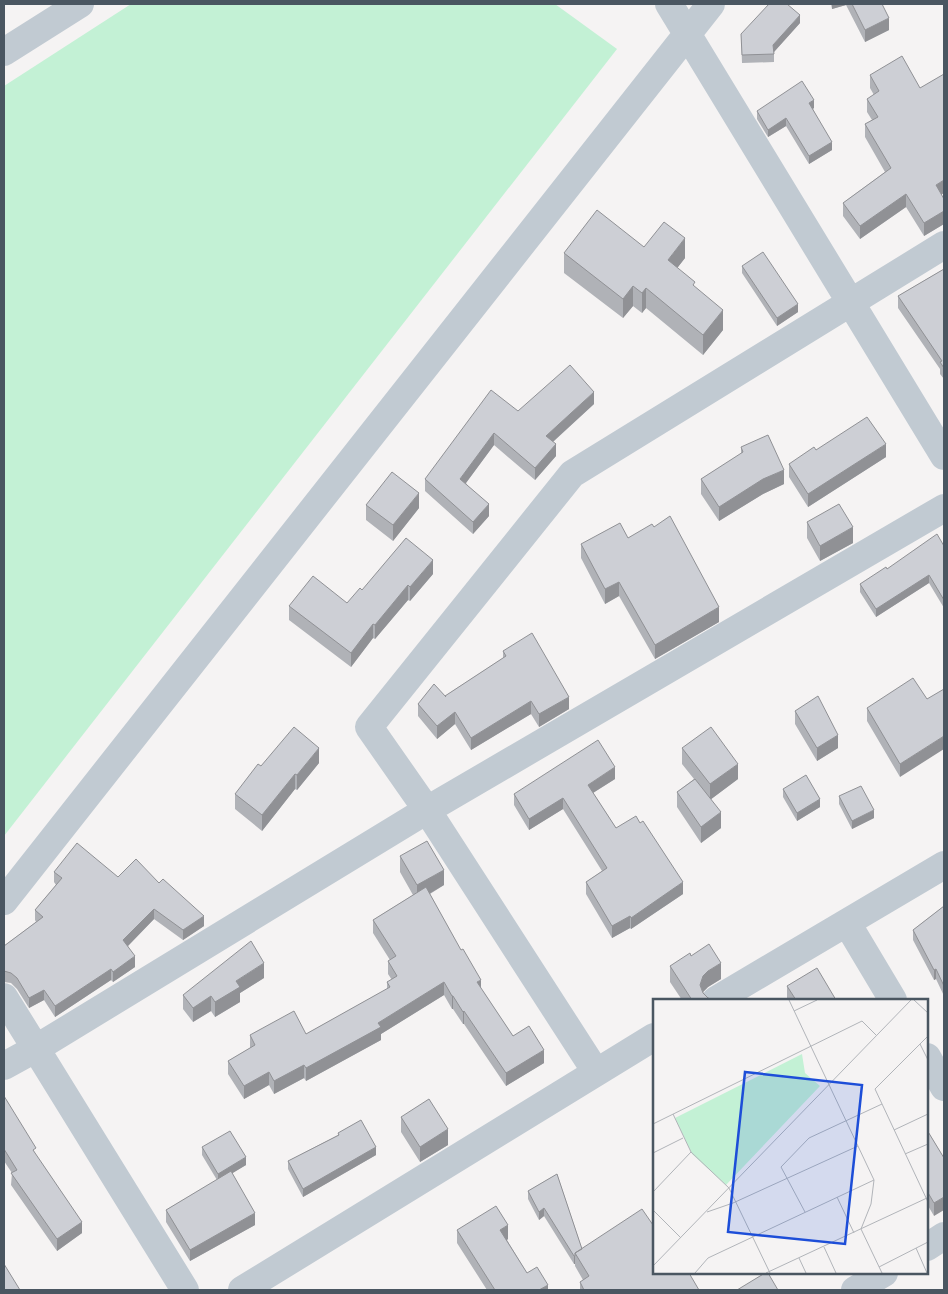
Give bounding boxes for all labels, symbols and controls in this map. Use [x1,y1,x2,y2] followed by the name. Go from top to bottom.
[653,999,928,1274] inset map

